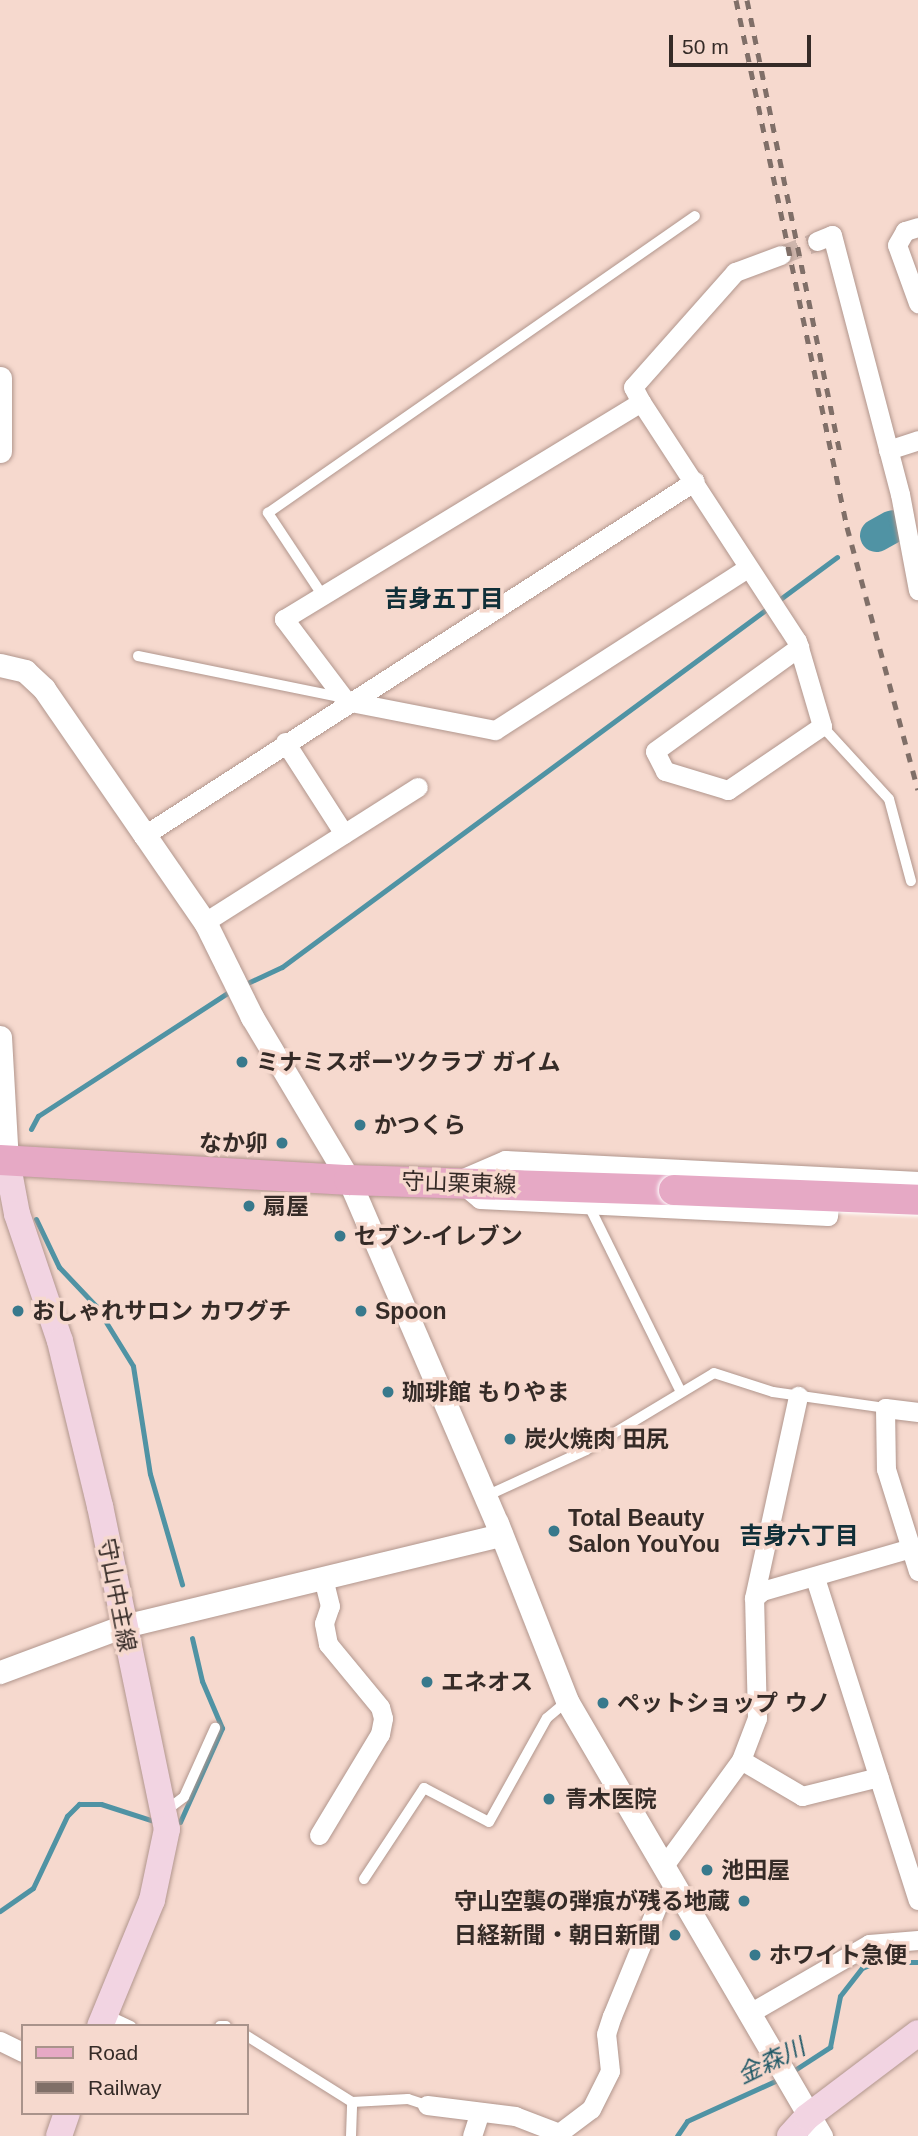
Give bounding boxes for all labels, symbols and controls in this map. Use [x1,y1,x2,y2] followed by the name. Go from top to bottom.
[673,21,815,65] scale bar
[682,35,729,58] text: 50 m
[384,585,504,613] district label: 吉身五丁目
[256,1048,561,1076] place label: ミナミスポーツクラブ ガイム
[234,1054,250,1070] marker: ミナミスポーツクラブ ガイム
[374,1111,466,1139] place label: かつくら
[352,1117,368,1133] marker: かつくら
[199,1129,268,1157] place label: なか卯
[274,1135,290,1151] marker: なか卯
[401,1167,517,1199] street label: 守山栗東線
[263,1192,309,1220] place label: 扇屋
[241,1198,257,1214] marker: 扇屋
[354,1222,523,1250] place label: セブン-イレブン
[332,1228,348,1244] marker: セブン-イレブン
[32,1297,291,1325] place label: おしゃれサロン カワグチ
[375,1297,447,1325] place label: Spoon
[10,1303,26,1319] marker: おしゃれサロン カワグチ
[353,1303,369,1319] marker: Spoon
[402,1378,569,1406] place label: 珈琲館 もりやま
[380,1384,396,1400] marker: 珈琲館 もりやま
[524,1425,668,1453] place label: 炭火焼肉 田尻
[502,1431,518,1447] marker: 炭火焼肉 田尻
[568,1504,720,1558] place label: Total Beauty Salon YouYou
[739,1522,859,1550] district label: 吉身六丁目
[546,1523,562,1539] marker: Total Beauty Salon YouYou
[92,1536,142,1654] street label: 守山中主線
[441,1668,533,1696] place label: エネオス
[419,1674,435,1690] marker: エネオス
[617,1689,830,1717] place label: ペットショップ ウノ
[595,1695,611,1711] marker: ペットショップ ウノ
[565,1785,657,1813] place label: 青木医院
[539,1789,559,1809] marker: 青木医院
[721,1856,790,1884] place label: 池田屋
[699,1862,715,1878] marker: 池田屋
[454,1887,730,1915] place label: 守山空襲の弾痕が残る地蔵
[736,1893,752,1909] marker: 守山空襲の弾痕が残る地蔵
[454,1921,661,1949] place label: 日経新聞・朝日新聞
[667,1927,683,1943] marker: 日経新聞・朝日新聞
[769,1941,907,1969] place label: ホワイト急便
[747,1947,763,1963] marker: ホワイト急便
[21,2024,248,2115] legend
[732,2032,810,2090] water label: 金森川
[88,2041,138,2064] text: Road
[88,2076,162,2099] text: Railway

